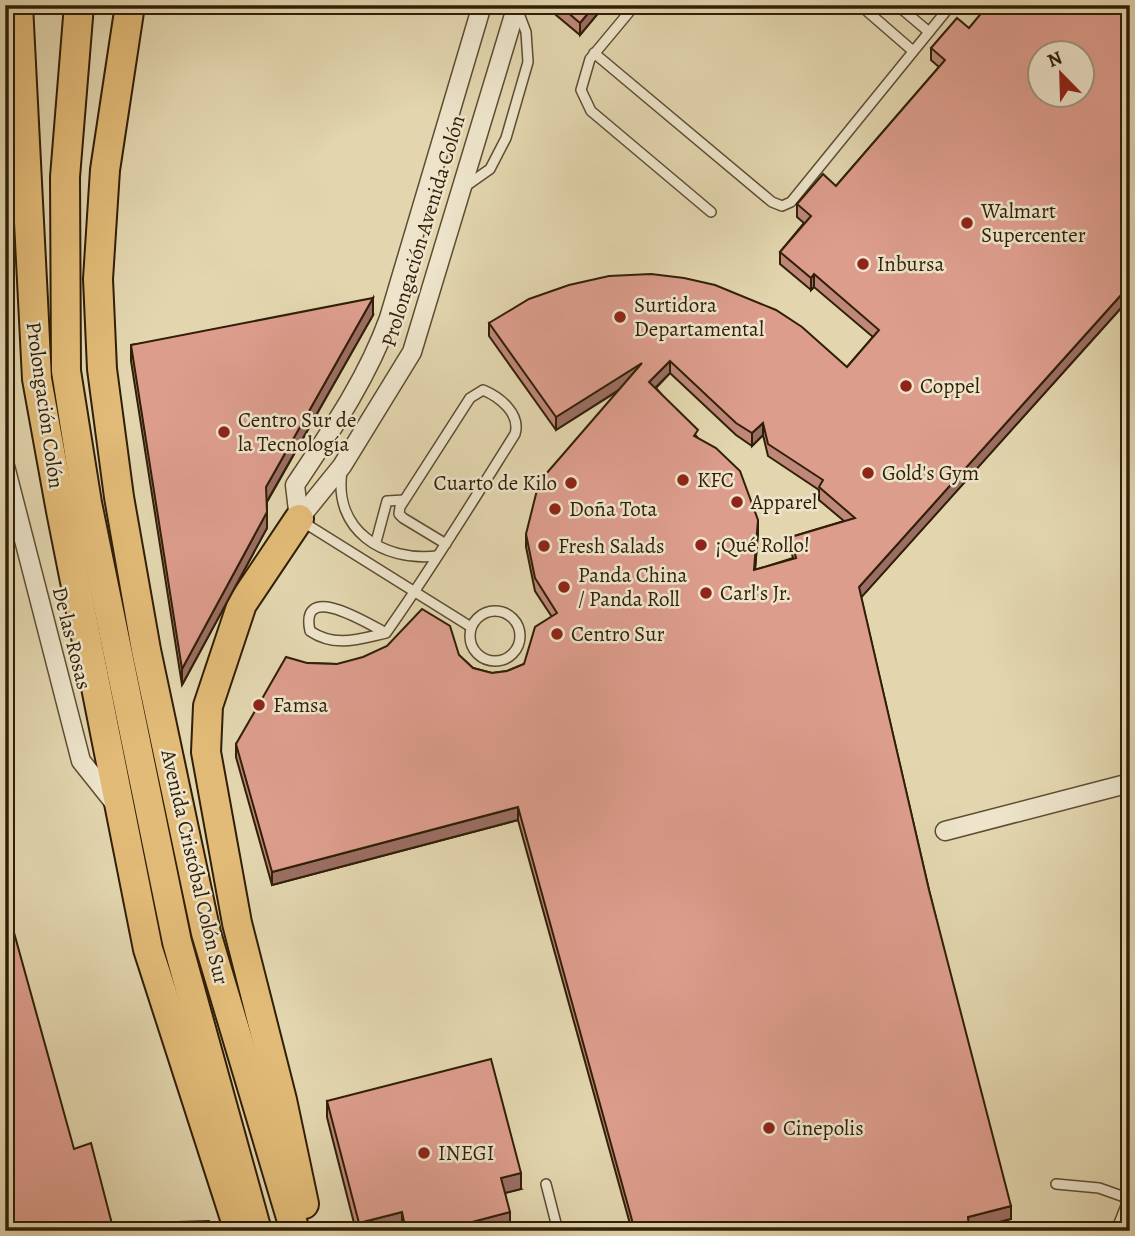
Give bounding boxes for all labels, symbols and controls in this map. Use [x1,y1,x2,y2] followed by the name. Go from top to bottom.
[1026,38,1096,108] north arrow
[1043,45,1066,74] text: N
[374,112,472,350] street label: Prolongación Avenida Colón
[980,197,1086,249] place label: Walmart Supercenter
[959,215,975,231] marker: Walmart Supercenter
[877,250,944,278] place label: Inbursa
[855,256,871,272] marker: Inbursa
[634,291,764,343] place label: Surtidora Departamental
[612,309,628,325] marker: Surtidora Departamental
[19,320,71,490] street label: Prolongación Colón
[920,372,980,400] place label: Coppel
[898,378,914,394] marker: Coppel
[238,406,356,458] place label: Centro Sur de la Tecnología
[216,424,232,440] marker: Centro Sur de la Tecnología
[882,459,979,487] place label: Gold's Gym
[860,465,876,481] marker: Gold's Gym
[697,466,734,494] place label: KFC
[434,469,557,497] place label: Cuarto de Kilo
[675,472,691,488] marker: KFC
[563,475,579,491] marker: Cuarto de Kilo
[750,488,817,516] place label: Apparel
[729,494,745,510] marker: Apparel
[569,495,658,523] place label: Doña Tota
[547,501,563,517] marker: Doña Tota
[715,531,810,559] place label: ¡Qué Rollo!
[558,532,665,560] place label: Fresh Salads
[693,537,709,553] marker: ¡Qué Rollo!
[536,538,552,554] marker: Fresh Salads
[578,561,687,613] place label: Panda China / Panda Roll
[556,579,572,595] marker: Panda China / Panda Roll
[720,579,792,607] place label: Carl's Jr.
[46,584,98,692] street label: De las Rosas
[698,585,714,601] marker: Carl's Jr.
[571,620,665,648] place label: Centro Sur
[549,626,565,642] marker: Centro Sur
[273,691,329,719] place label: Famsa
[251,697,267,713] marker: Famsa
[154,746,236,987] street label: Avenida Cristóbal Colón Sur
[783,1114,864,1142] place label: Cinepolis
[761,1120,777,1136] marker: Cinepolis
[438,1139,494,1167] place label: INEGI
[416,1145,432,1161] marker: INEGI

